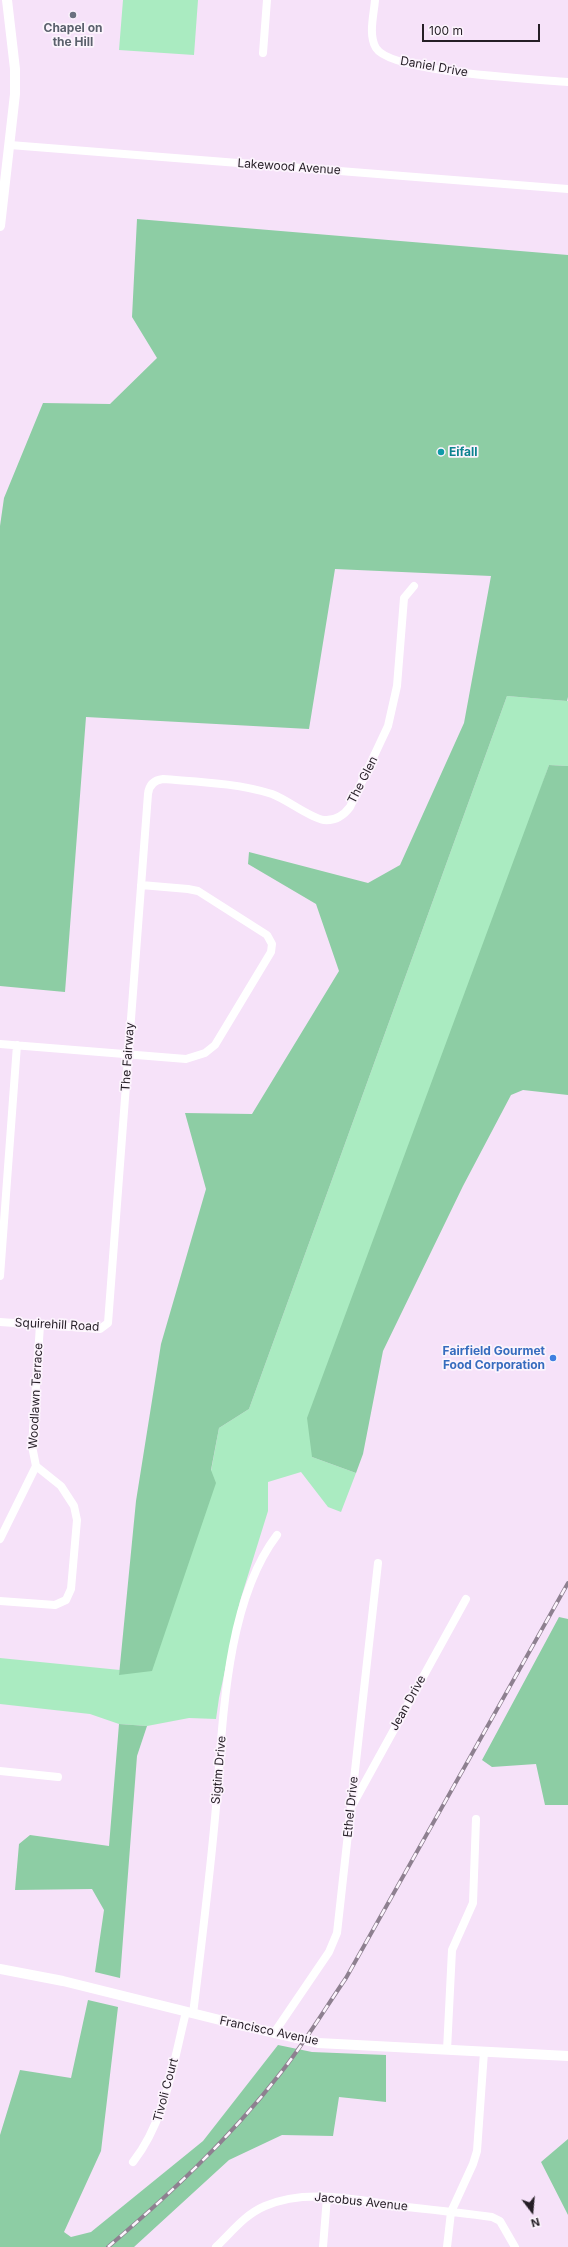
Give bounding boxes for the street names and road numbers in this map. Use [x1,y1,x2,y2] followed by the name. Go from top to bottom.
[399,54,469,80] street label: Daniel Drive
[237,156,341,178] street label: Lakewood Avenue
[345,754,381,806] street label: The Glen
[118,1022,138,1092] street label: The Fairway
[14,1316,100,1334] street label: Squirehill Road
[26,1342,46,1450] street label: Woodlawn Terrace
[387,1673,429,1733] street label: Jean Drive
[209,1735,229,1805] street label: Sigtim Drive
[341,1776,361,1838] street label: Ethel Drive
[218,2013,320,2049] street label: Francisco Avenue
[151,2057,181,2123] street label: Tivoli Court
[314,2190,408,2214] street label: Jacobus Avenue

